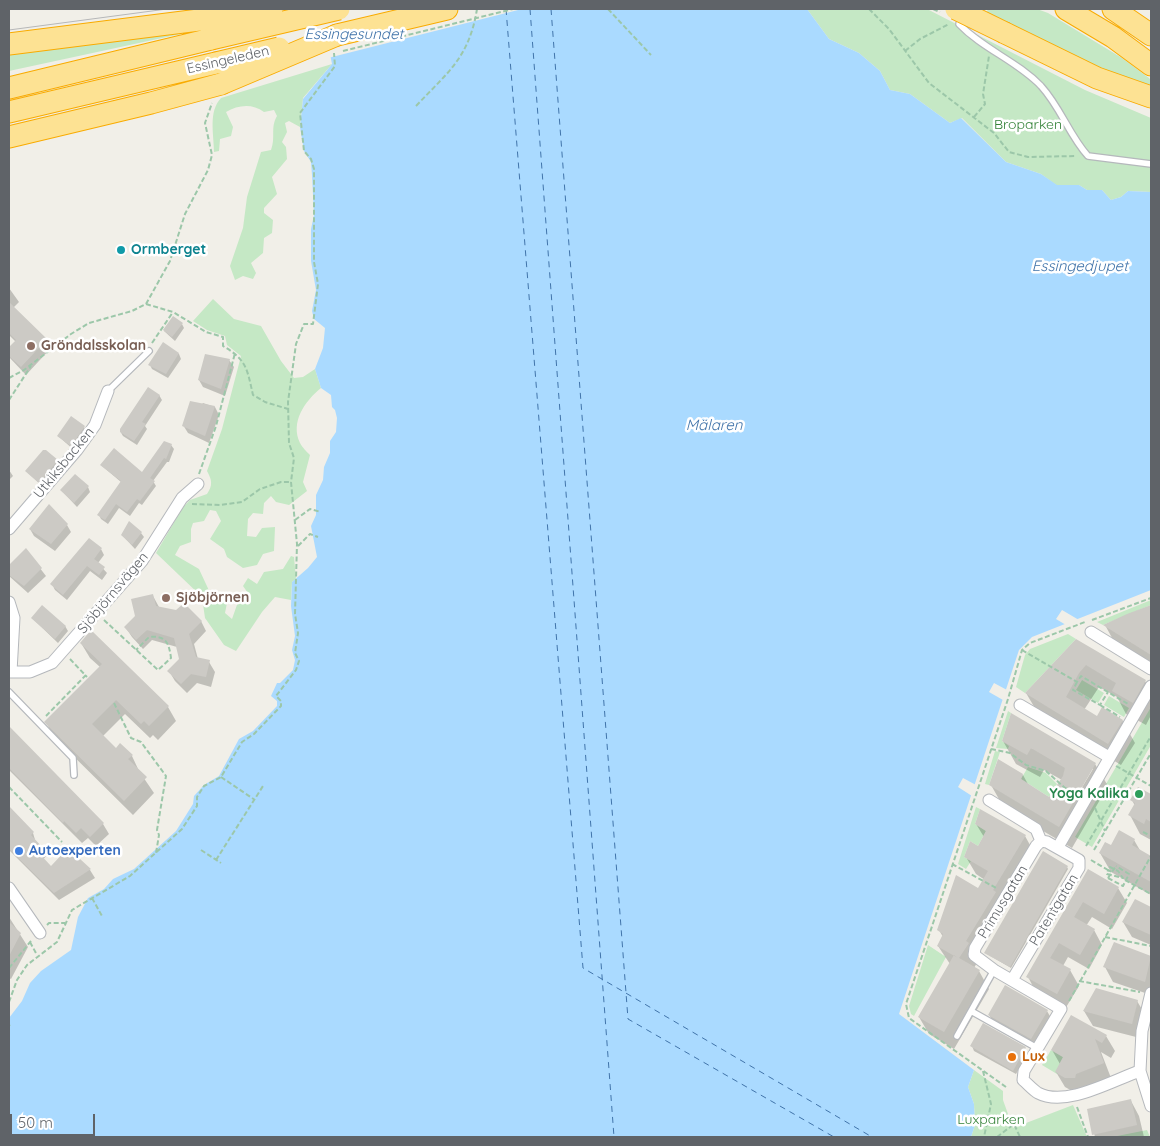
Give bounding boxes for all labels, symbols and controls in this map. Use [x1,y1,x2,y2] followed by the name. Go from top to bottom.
[305,25,403,43] water label: Essingesundet
[185,42,271,78] street label: Essingeleden
[994,117,1062,133] park label: Broparken
[131,242,206,258] place label: Ormberget
[115,244,127,256] marker: Ormberget
[1032,257,1128,275] water label: Essingedjupet
[41,338,146,354] place label: Gröndalsskolan
[25,340,37,352] marker: Gröndalsskolan
[686,416,742,434] water label: Mälaren
[30,424,98,502] street label: Utkiksbacken
[74,549,152,637] street label: Sjöbjörnsvägen
[176,590,249,606] place label: Sjöbjörnen
[160,592,172,604] marker: Sjöbjörnen
[1049,786,1129,802] place label: Yoga Kalika
[1133,788,1145,800] marker: Yoga Kalika
[29,843,121,859] place label: Autoexperten
[13,845,25,857] marker: Autoexperten
[975,862,1031,942] street label: Primusgatan
[1026,871,1082,949] street label: Patentgatan
[1022,1049,1045,1065] place label: Lux
[1006,1051,1018,1063] marker: Lux
[12,1104,98,1136] scale bar
[957,1112,1025,1128] park label: Luxparken
[18,1113,53,1132] text: 50 m

